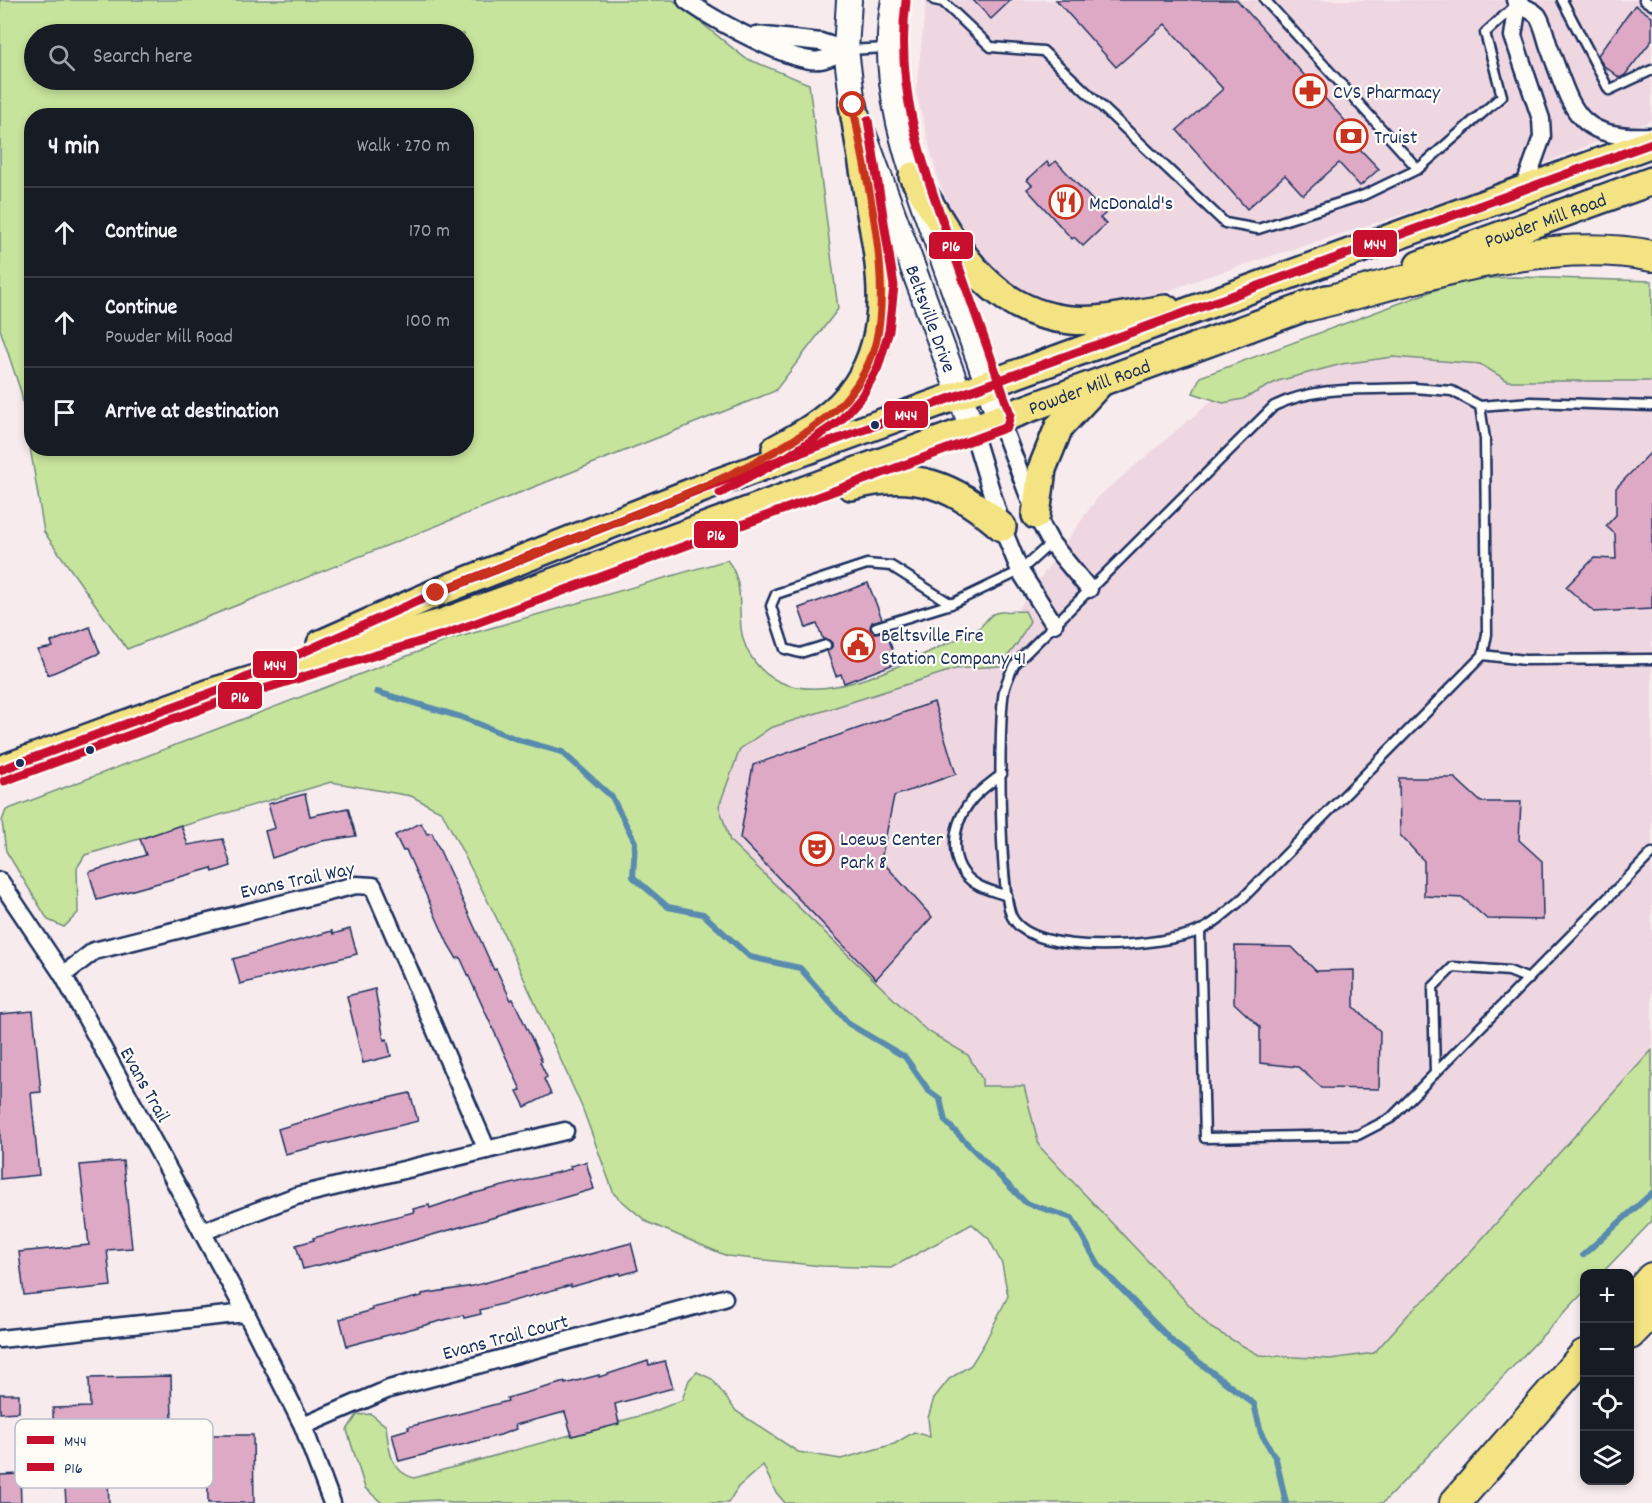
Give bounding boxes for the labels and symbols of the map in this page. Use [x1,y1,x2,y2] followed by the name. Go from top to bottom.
[1292,73,1328,109] pharmacy icon: CVS Pharmacy
[1333,80,1441,108] place label: CVS Pharmacy
[839,91,865,117] route start
[1333,118,1369,154] bank icon: Truist
[1374,125,1418,153] place label: Truist
[1048,184,1084,220] restaurant icon: McDonald's
[1481,187,1611,257] street label: Powder Mill Road
[1089,191,1173,219] place label: McDonald's
[1352,229,1398,258] line badge: M44
[928,231,974,260] line badge: P16
[1364,234,1386,257] text: M44
[942,236,960,259] text: P16
[896,262,961,377] street label: Beltsville Drive
[1025,354,1155,424] street label: Powder Mill Road
[883,400,929,429] line badge: M44
[895,405,917,428] text: M44
[869,419,881,431] unlabelled marker
[693,520,739,549] line badge: P16
[707,525,725,548] text: P16
[422,579,448,605] route end
[881,623,1026,674] place label: Beltsville Fire Station Company 41
[840,627,876,663] public building icon: Beltsville Fire Station Company 41
[252,650,298,679] line badge: M44
[264,655,286,678] text: M44
[217,681,263,710] line badge: P16
[231,687,249,710] text: P16
[84,744,96,756] unlabelled marker
[14,757,26,769] unlabelled marker
[840,827,944,878] place label: Loews Center Park 8
[799,831,835,867] theatre icon: Loews Center Park 8
[238,856,358,908] street label: Evans Trail Way
[111,1043,176,1128] street label: Evans Trail
[440,1309,572,1369] street label: Evans Trail Court
[15,1419,213,1488] legend
[64,1431,87,1454] text: M44
[64,1458,83,1481] text: P16

